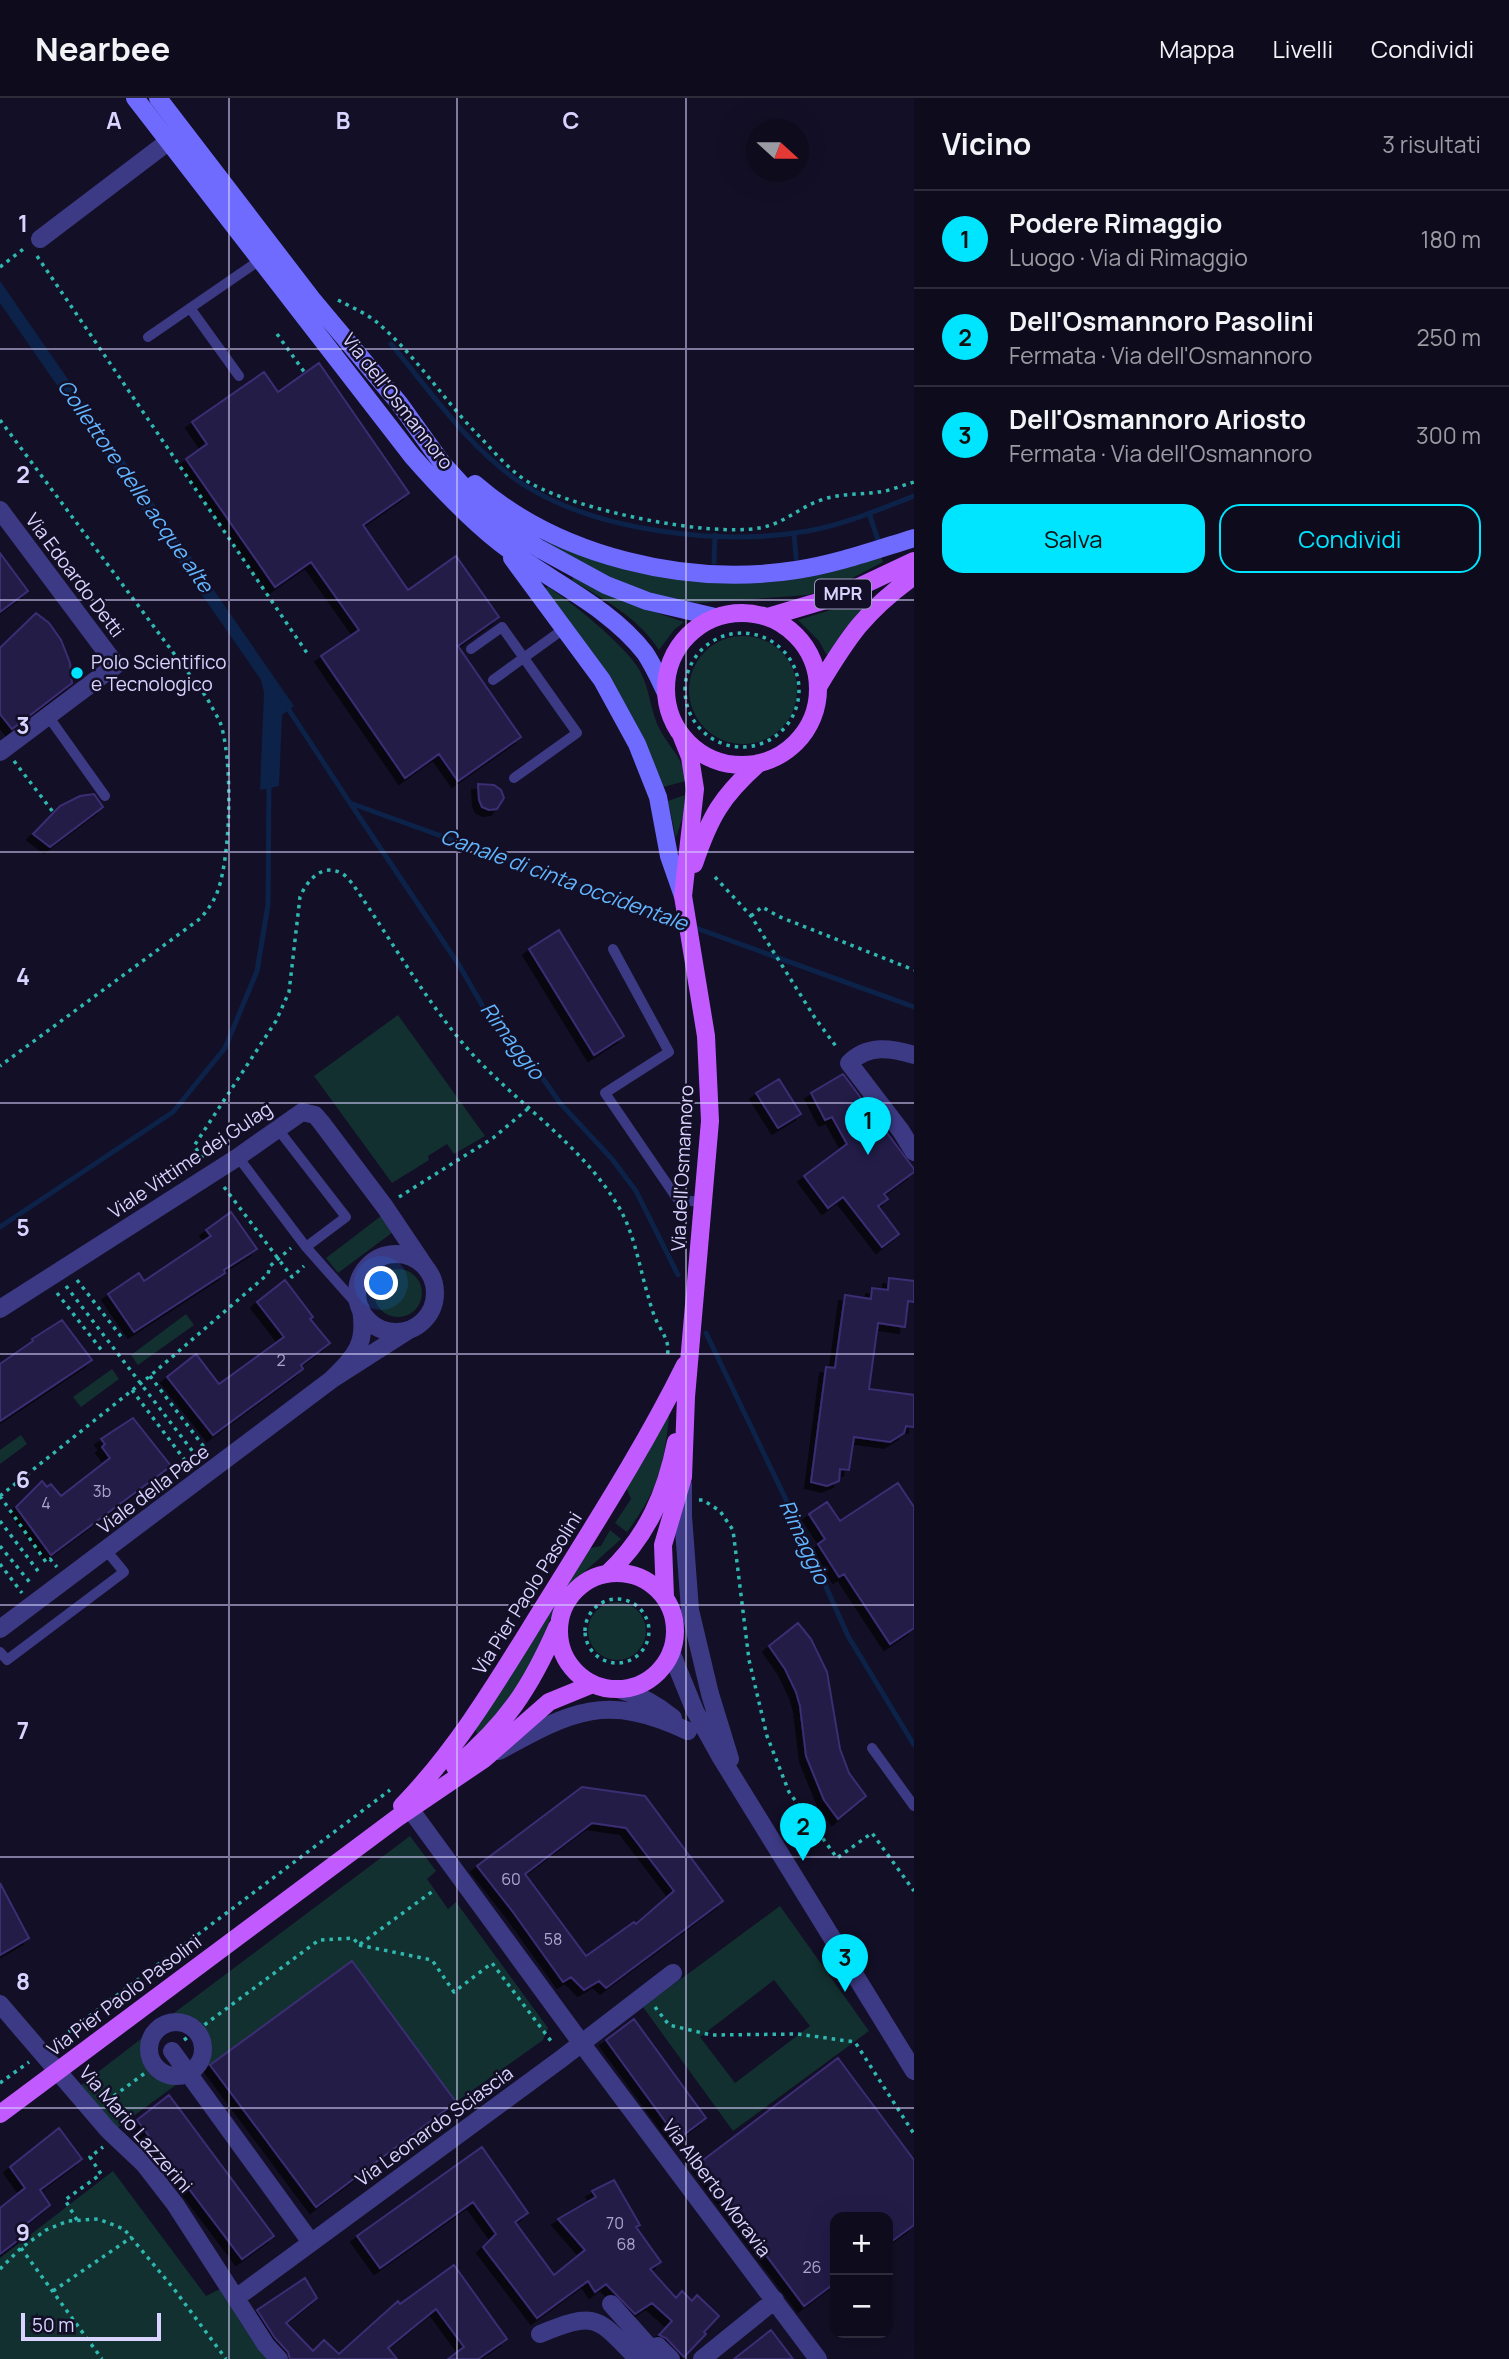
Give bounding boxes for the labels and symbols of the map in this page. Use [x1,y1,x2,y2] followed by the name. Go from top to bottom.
[106,104,122,136] text: A
[336,104,350,136] text: B
[563,104,580,136] text: C
[746,119,809,182] north arrow
[18,207,28,239] text: 1
[336,327,460,475] street label: Via dell'Osmannoro
[52,373,221,599] water label: Collettore delle acque alte
[16,458,30,490] text: 2
[20,508,130,642] street label: Via Edoardo Detti
[815,580,871,608] road number: MPR
[91,649,227,697] place label: Polo Scientifico e Tecnologico
[69,665,85,681] marker: Polo Scientifico e Tecnologico
[16,709,30,741] text: 3
[437,821,693,937] water label: Canale di cinta occidentale
[16,960,30,992] text: 4
[475,996,552,1086] water label: Rimaggio
[665,1084,699,1252] street label: Via dell'Osmannoro
[103,1096,277,1224] street label: Viale Vittime dei Gulag
[845,1097,891,1155] pin: 1
[16,1211,30,1243] text: 5
[364,1266,398,1300] your location
[276,1349,286,1371] house number: 2
[92,1438,214,1540] street label: Viale della Pace
[16,1463,30,1495] text: 6
[93,1480,111,1502] house number: 3b
[41,1492,51,1514] house number: 4
[773,1495,837,1590] water label: Rimaggio
[466,1507,588,1679] street label: Via Pier Paolo Pasolini
[17,1714,29,1746] text: 7
[780,1803,826,1861] pin: 2
[501,1868,521,1890] house number: 60
[41,1928,207,2062] street label: Via Pier Paolo Pasolini
[544,1928,562,1950] house number: 58
[822,1934,868,1992] pin: 3
[16,1965,30,1997] text: 8
[74,2060,198,2198] street label: Via Mario Lazzerini
[350,2060,518,2192] street label: Via Leonardo Sciascia
[657,2114,777,2262] street label: Via Alberto Moravia
[606,2212,624,2234] house number: 70
[16,2216,30,2248] text: 9
[616,2233,636,2255] house number: 68
[802,2256,822,2278] house number: 26
[21,2310,161,2342] scale bar

